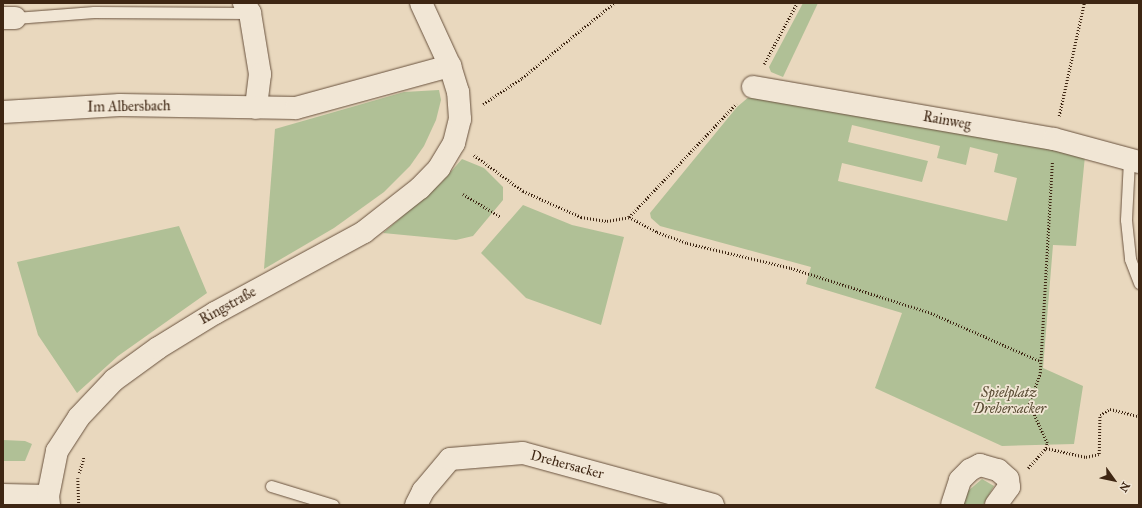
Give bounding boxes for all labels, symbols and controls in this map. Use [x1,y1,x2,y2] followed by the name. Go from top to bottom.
[87,98,171,116] street label: Im Albersbach
[922,109,972,133] street label: Rainweg
[197,284,259,328] street label: Ringstraße
[972,385,1046,418] park label: Spielplatz Drehersacker
[529,447,605,483] street label: Drehersacker
[1094,460,1134,500] north arrow
[1116,479,1132,494] text: N

